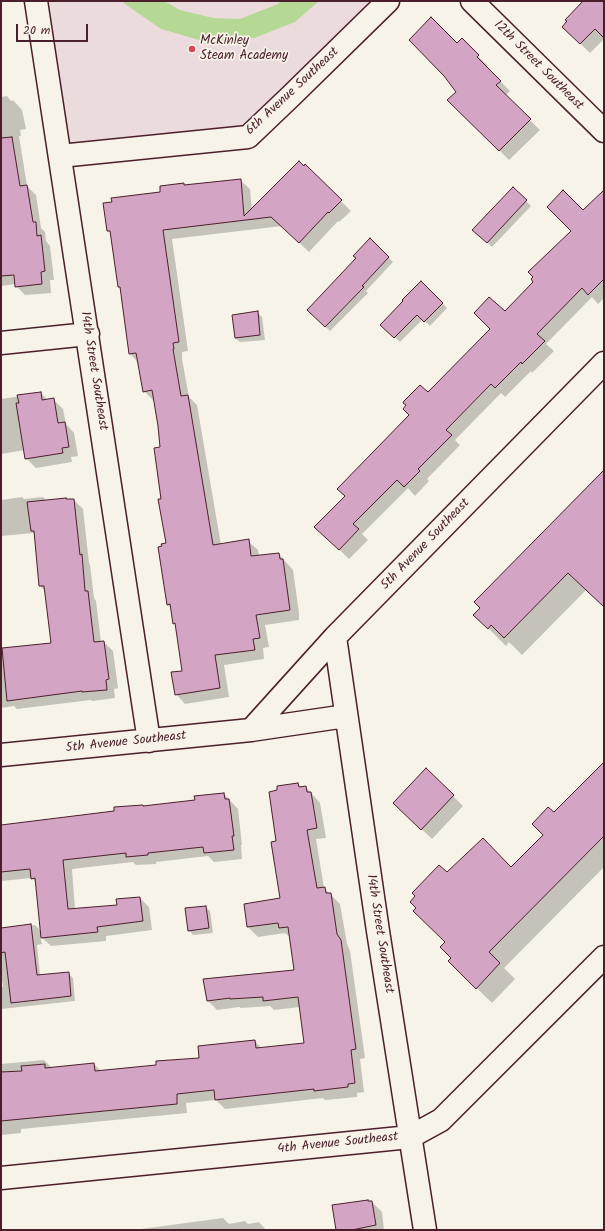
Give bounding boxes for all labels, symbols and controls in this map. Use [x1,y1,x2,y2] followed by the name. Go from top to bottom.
[18,16,90,42] scale bar
[490,18,586,114] street label: 12th Street Southeast
[23,21,50,40] text: 20 m
[200,34,288,65] place label: McKinley Steam Academy
[187,44,197,54] marker: McKinley Steam Academy
[243,45,343,139] street label: 6th Avenue Southeast
[76,310,110,432] street label: 14th Street Southeast
[378,496,474,594] street label: 5th Avenue Southeast
[65,729,187,757] street label: 5th Avenue Southeast
[362,873,396,995] street label: 14th Street Southeast
[277,1130,399,1158] street label: 4th Avenue Southeast

